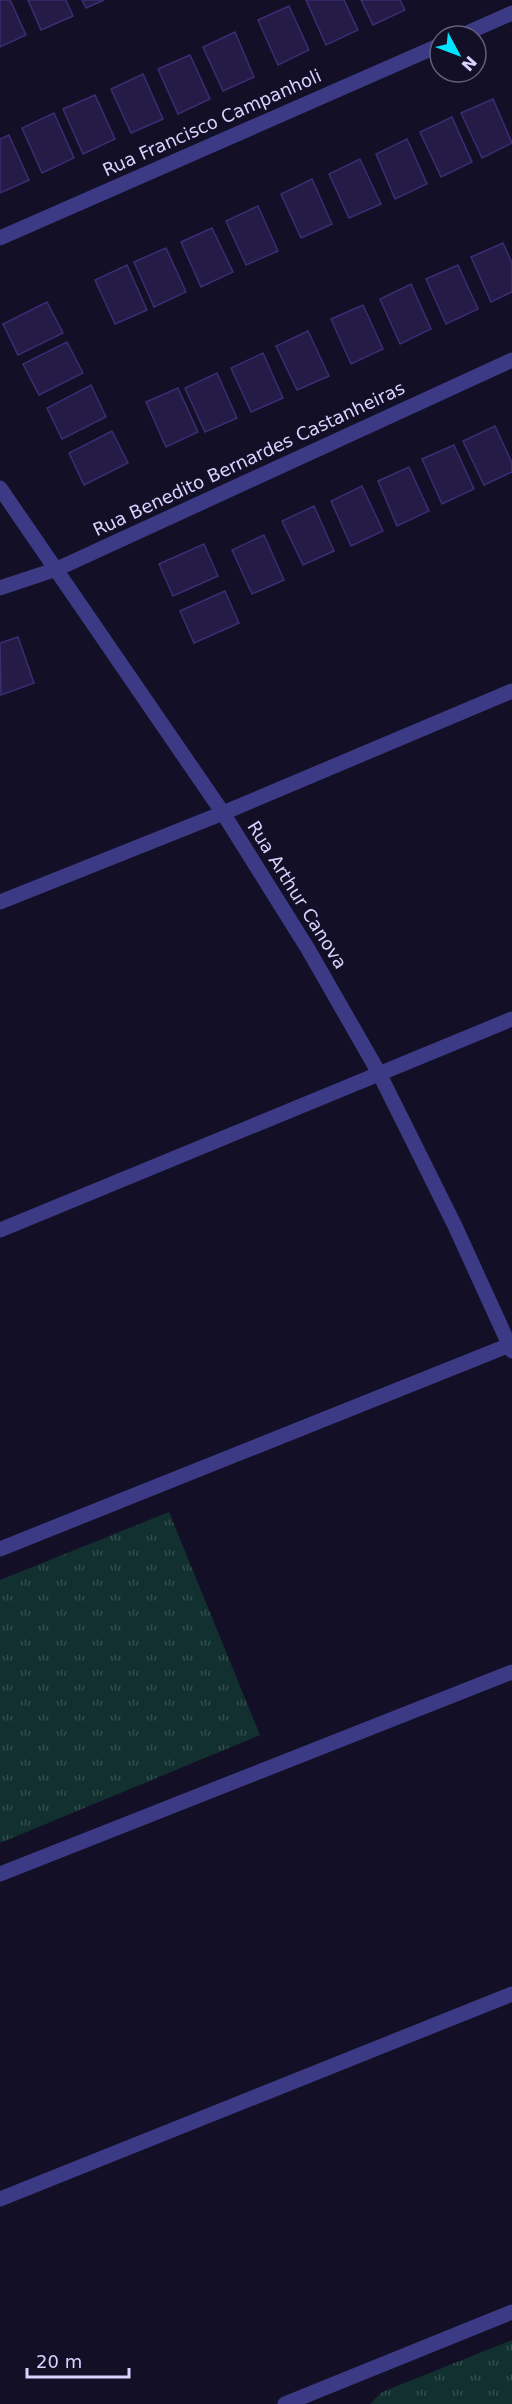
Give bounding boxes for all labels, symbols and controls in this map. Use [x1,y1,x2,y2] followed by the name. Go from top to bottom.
[428,24,488,84] north arrow
[457,52,481,75] text: N
[99,65,324,180] street label: Rua Francisco Campanholi
[90,377,408,540] street label: Rua Benedito Bernardes Castanheiras
[243,817,351,973] street label: Rua Arthur Canova
[27,2341,129,2379] scale bar
[36,2351,82,2372] text: 20 m

